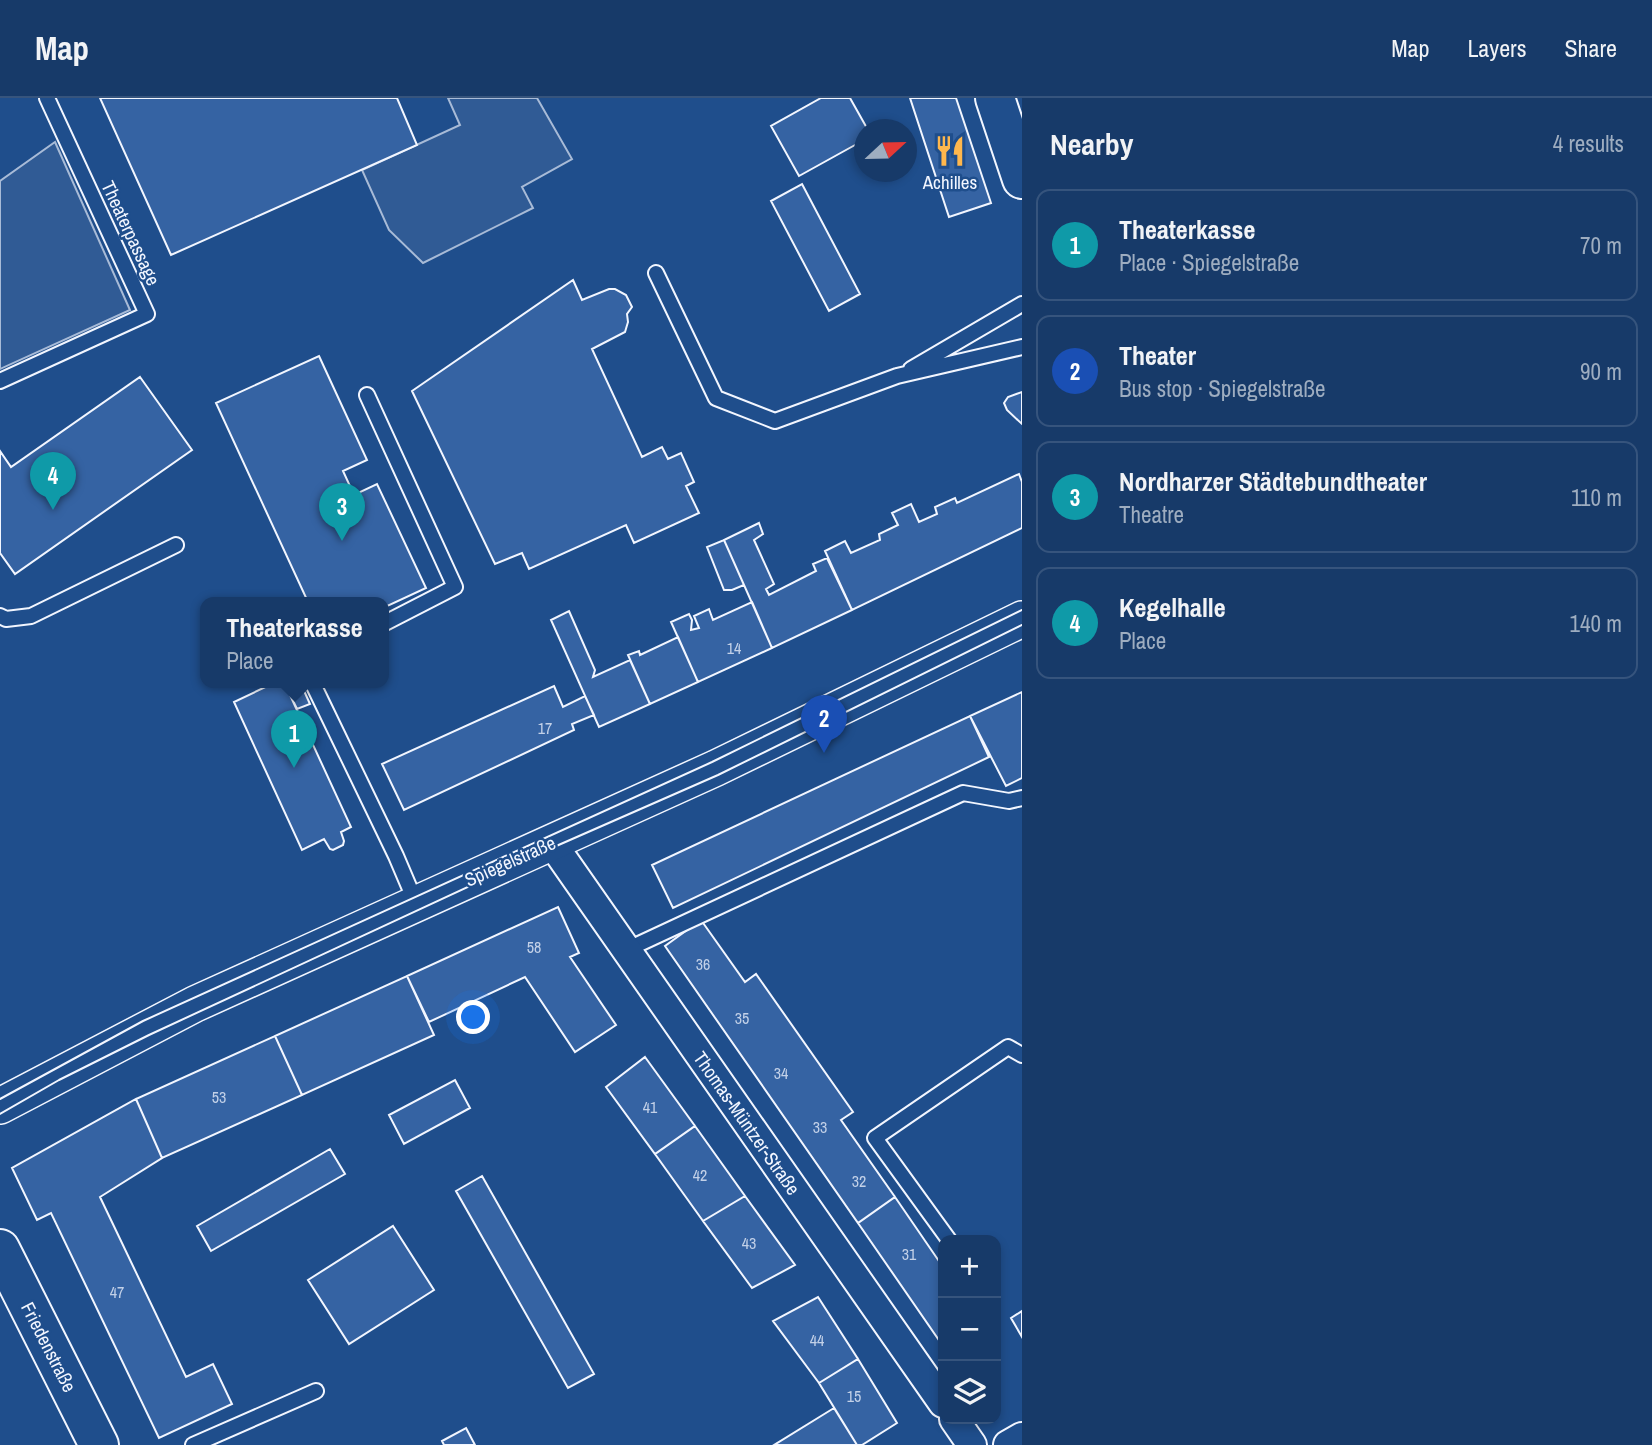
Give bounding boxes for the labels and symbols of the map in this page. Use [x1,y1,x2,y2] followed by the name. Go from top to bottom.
[854,119,917,182] north arrow
[933,134,967,168] restaurant icon: Achilles
[922,169,977,195] place label: Achilles
[95,176,167,290] street label: Theaterpassage
[30,452,76,510] pin: 4
[319,483,365,541] pin: 3
[727,637,741,659] house number: 14
[801,695,847,753] pin: 2
[271,710,317,768] pin: 1
[538,717,552,739] house number: 17
[460,829,560,893] street label: Spiegelstraße
[527,936,541,958] house number: 58
[696,953,710,975] house number: 36
[456,1000,490,1034] your location
[735,1007,749,1029] house number: 35
[688,1046,806,1200] street label: Thomas-Müntzer-Straße
[774,1062,788,1084] house number: 34
[212,1086,226,1108] house number: 53
[643,1096,658,1118] house number: 41
[813,1116,827,1138] house number: 33
[693,1164,707,1186] house number: 42
[852,1170,866,1192] house number: 32
[742,1232,756,1254] house number: 43
[902,1243,917,1265] house number: 31
[110,1281,124,1303] house number: 47
[15,1298,83,1396] street label: Friedenstraße
[810,1329,824,1351] house number: 44
[847,1385,861,1407] house number: 15

